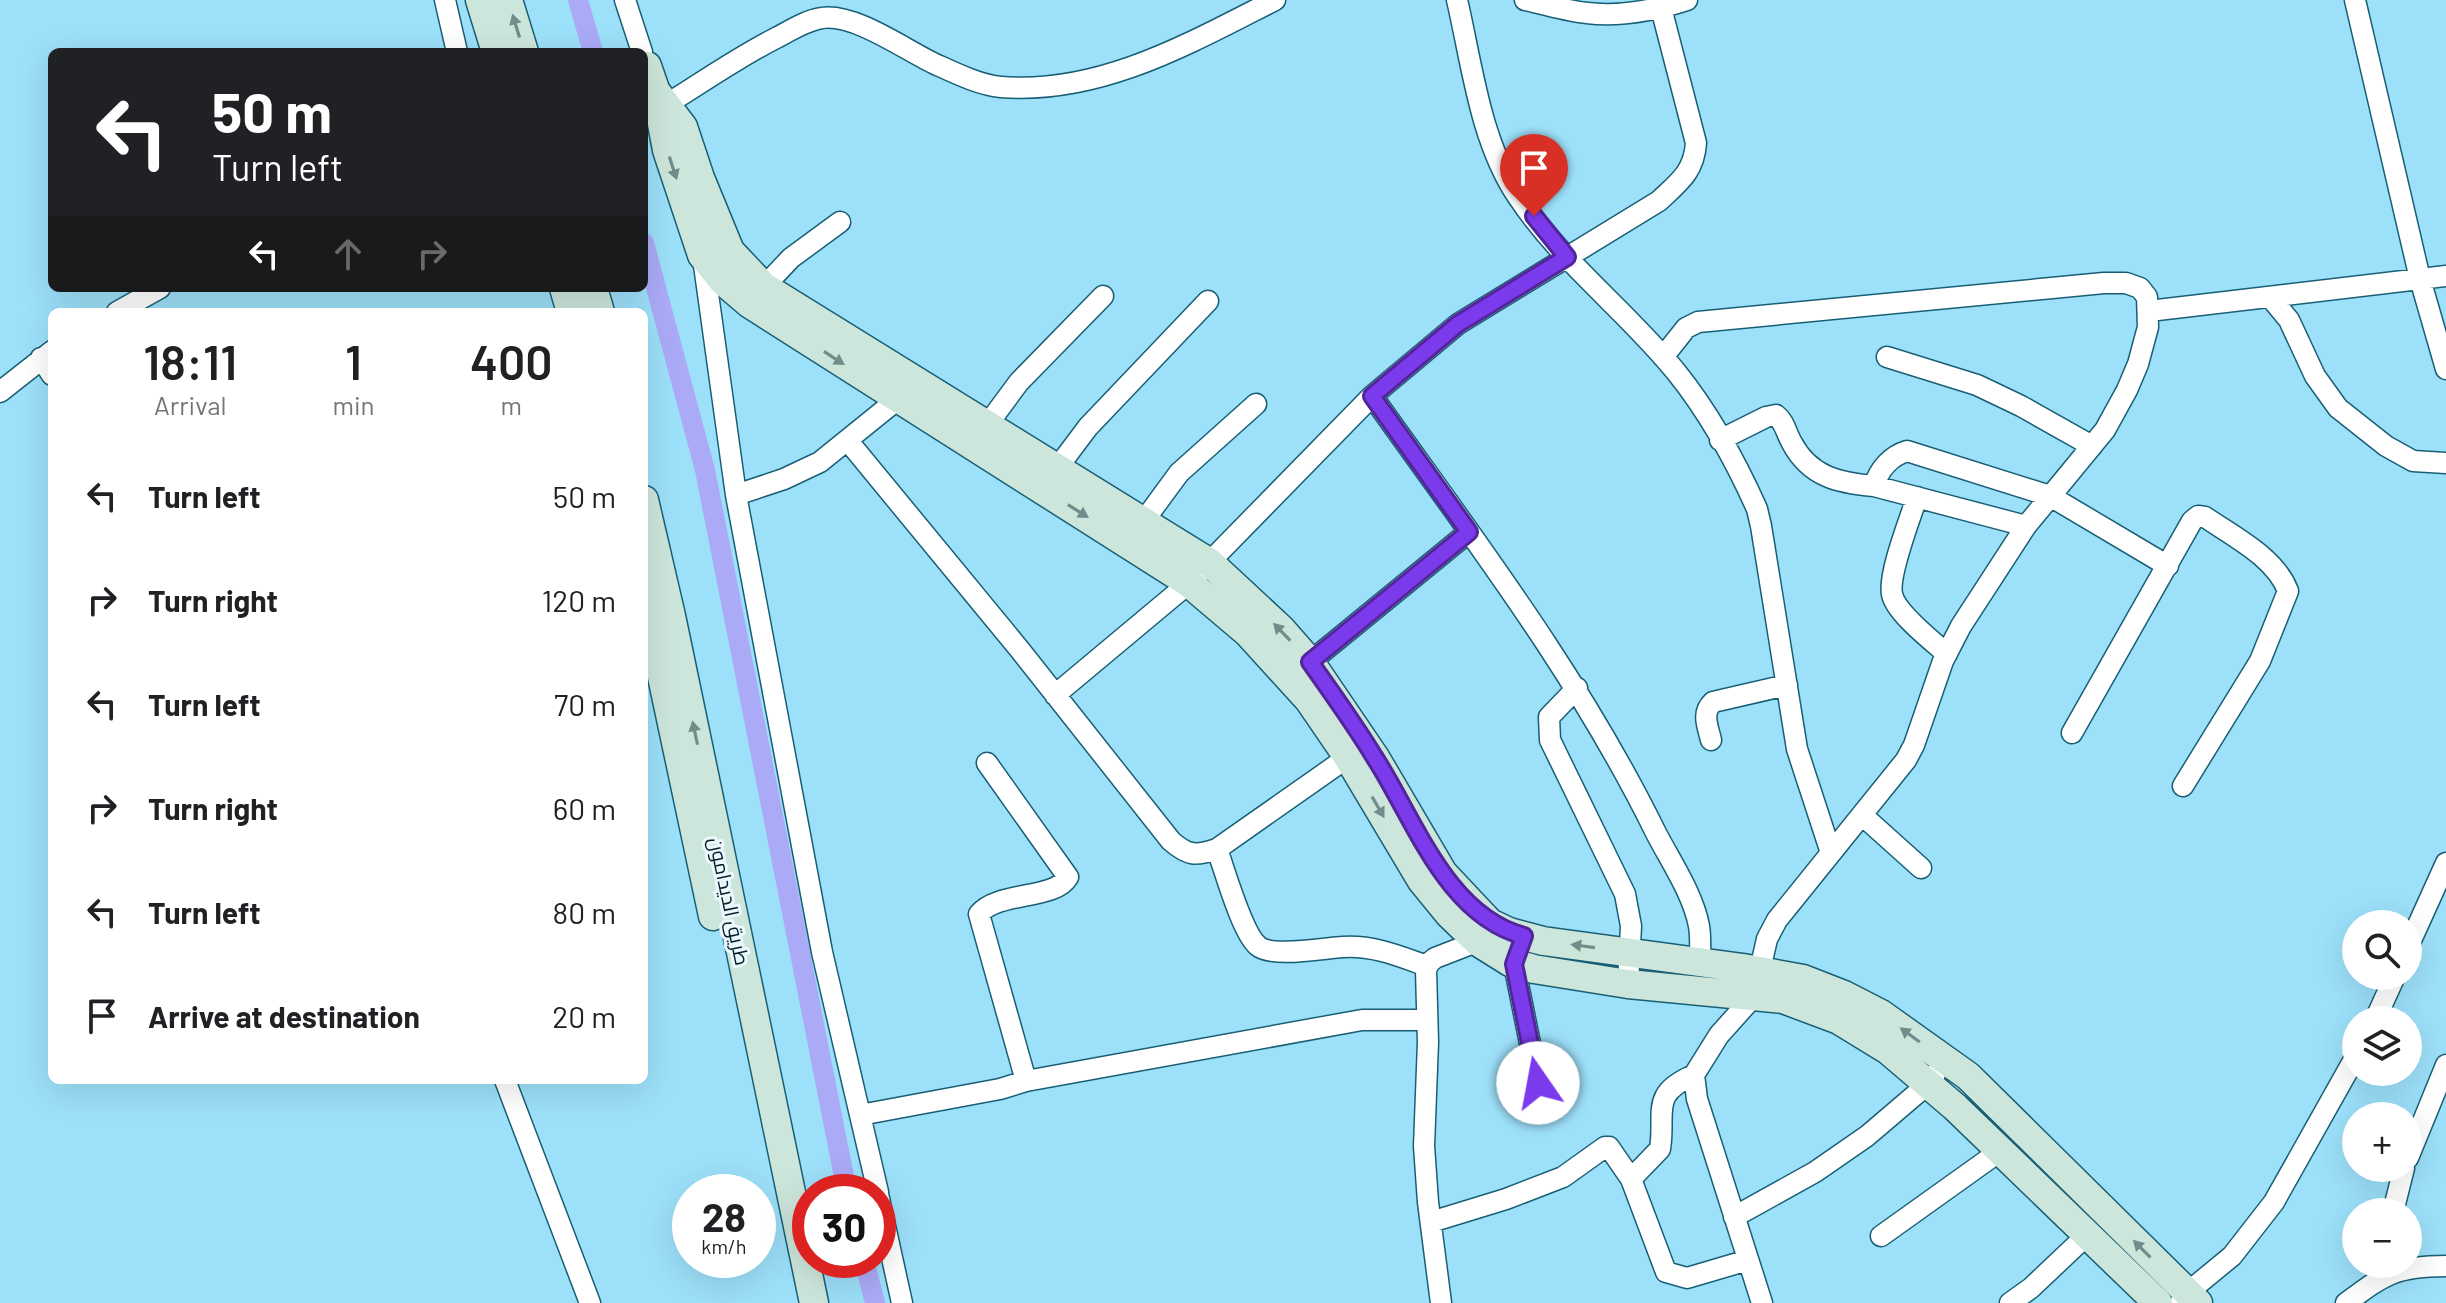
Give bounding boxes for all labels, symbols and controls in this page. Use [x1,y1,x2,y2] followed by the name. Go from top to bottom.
[509,14,522,38] one-way arrow
[212,77,332,144] text: 50 m
[80,80,184,184] icon: left
[1500,134,1568,216] pin
[212,145,343,188] text: Turn left
[1512,146,1556,190] icon: arrive
[667,157,679,181] one-way arrow
[242,232,286,276] icon: left
[326,232,370,276] icon: ahead
[410,232,454,276] icon: right
[143,332,237,390] text: 18:11
[345,332,362,390] text: 1
[470,332,553,390] text: 400
[823,350,844,365] one-way arrow
[154,389,227,420] text: Arrival
[332,389,375,420] text: min
[501,389,522,420] text: m
[80,474,124,518] icon: left
[148,478,261,514] text: Turn left
[553,478,616,514] text: 50 m
[1066,503,1089,518] one-way arrow
[80,578,124,622] icon: right
[148,582,278,618] text: Turn right
[542,582,616,618] text: 120 m
[1274,623,1292,642] one-way arrow
[80,682,124,726] icon: left
[148,686,261,722] text: Turn left
[554,686,616,722] text: 70 m
[688,720,701,745] one-way arrow
[80,786,124,830] icon: right
[148,790,278,826] text: Turn right
[553,790,616,826] text: 60 m
[1371,796,1385,818] one-way arrow
[703,835,755,968] street label: طريق الديدامون
[80,890,124,934] icon: left
[148,894,261,930] text: Turn left
[553,894,616,930] text: 80 m
[2342,910,2422,1278] map controls
[2342,910,2422,990] button: search
[1570,939,1595,952] one-way arrow
[80,994,124,1038] icon: arrive
[148,998,420,1034] text: Arrive at destination
[552,998,616,1034] text: 20 m
[2342,1006,2422,1086] button: layers
[1899,1027,1921,1043] one-way arrow
[1496,1041,1580,1125] position arrow
[2342,1102,2422,1182] button: +
[792,1174,896,1278] speed limit sign: 30
[702,1192,746,1240] text: 28
[2342,1198,2422,1278] button: −
[701,1234,747,1258] text: km/h
[2133,1240,2152,1258] one-way arrow

